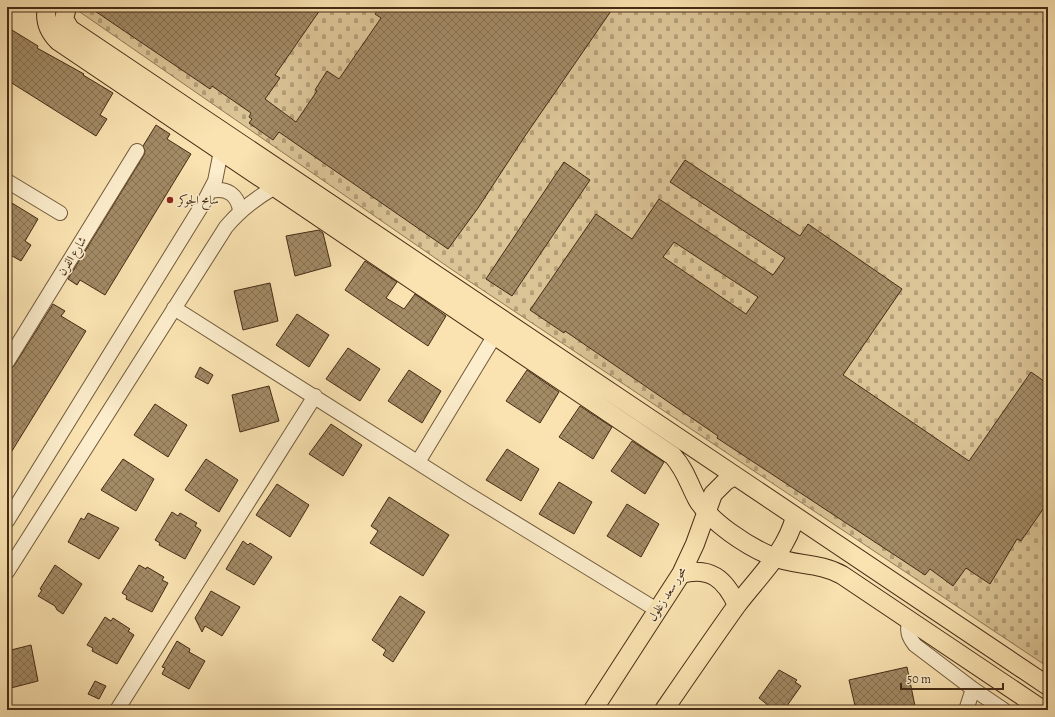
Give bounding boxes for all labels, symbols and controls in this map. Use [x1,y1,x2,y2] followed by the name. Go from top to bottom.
[176,192,219,210] place label: سامح الجوكر
[165,195,175,205] marker: سامح الجوكر
[54,233,93,280] street label: شارع الفرن
[644,563,690,624] street label: محور سعد زغلول
[901,665,1003,691] scale bar
[907,671,931,687] text: 50 m

